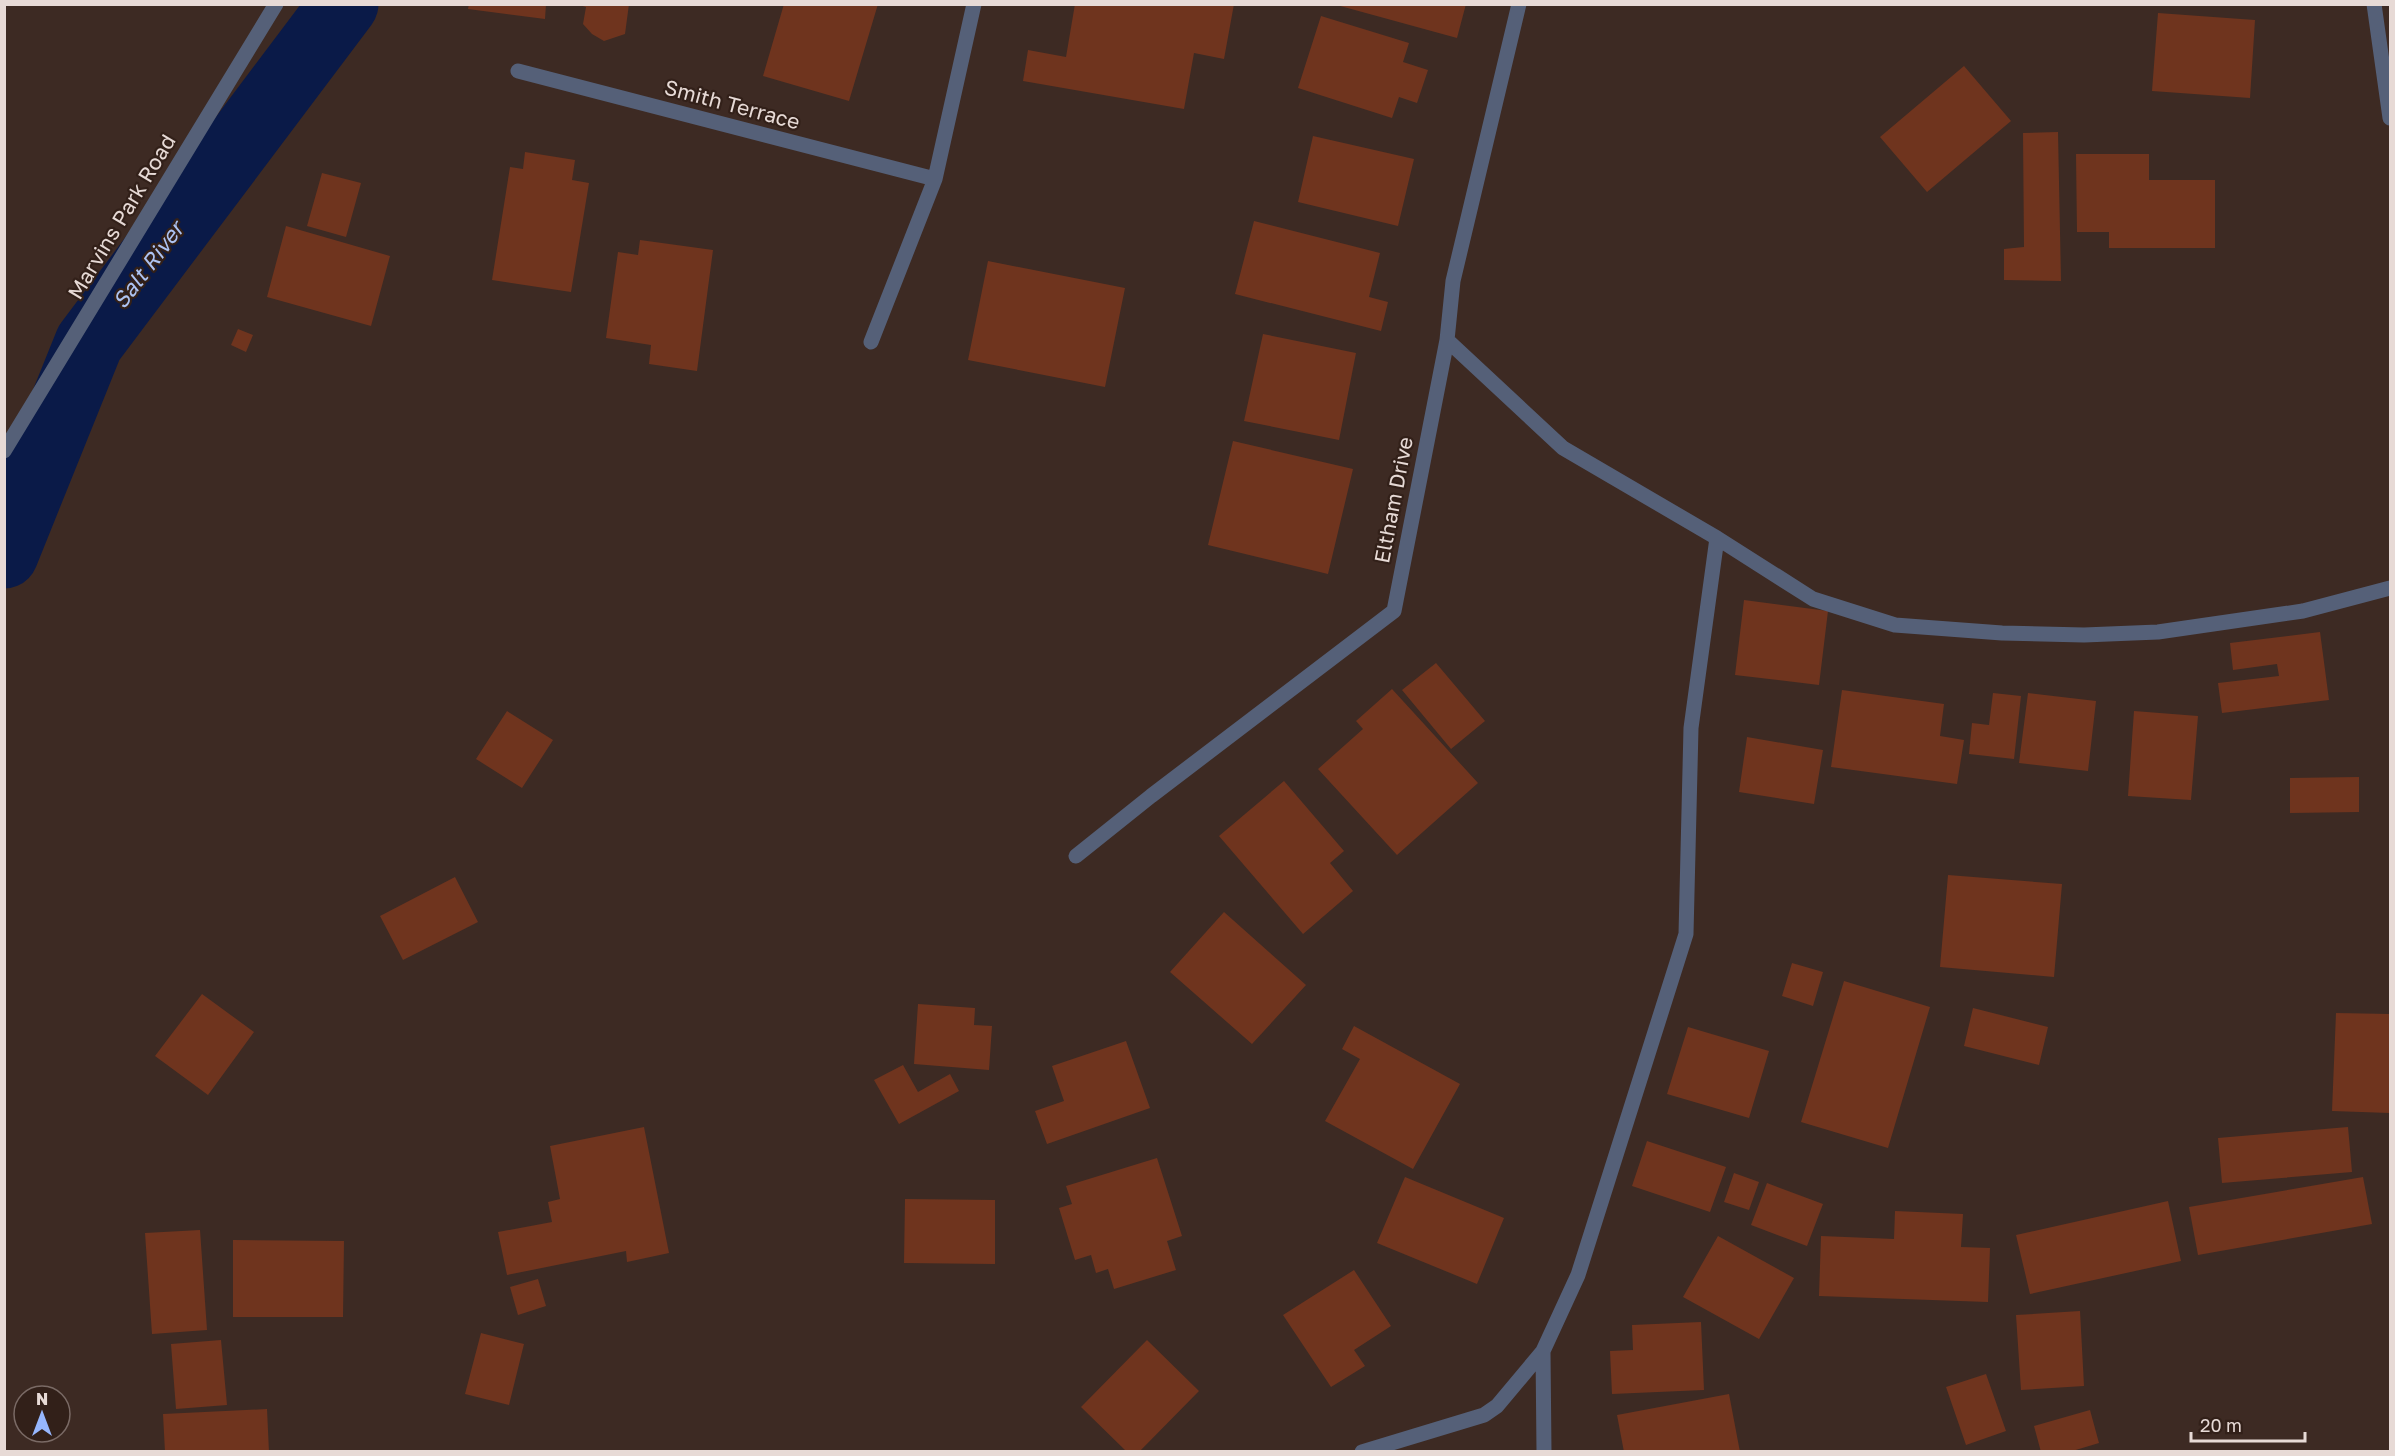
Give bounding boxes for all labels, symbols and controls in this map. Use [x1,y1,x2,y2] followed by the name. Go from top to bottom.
[662,73,803,135] street label: Smith Terrace
[62,129,181,304] street label: Marvins Park Road
[106,213,191,313] water label: Salt River
[1368,434,1418,565] street label: Eltham Drive
[12,1384,72,1444] north arrow
[36,1389,48,1409] text: N
[2191,1405,2305,1443] scale bar
[2200,1414,2242,1436] text: 20 m

